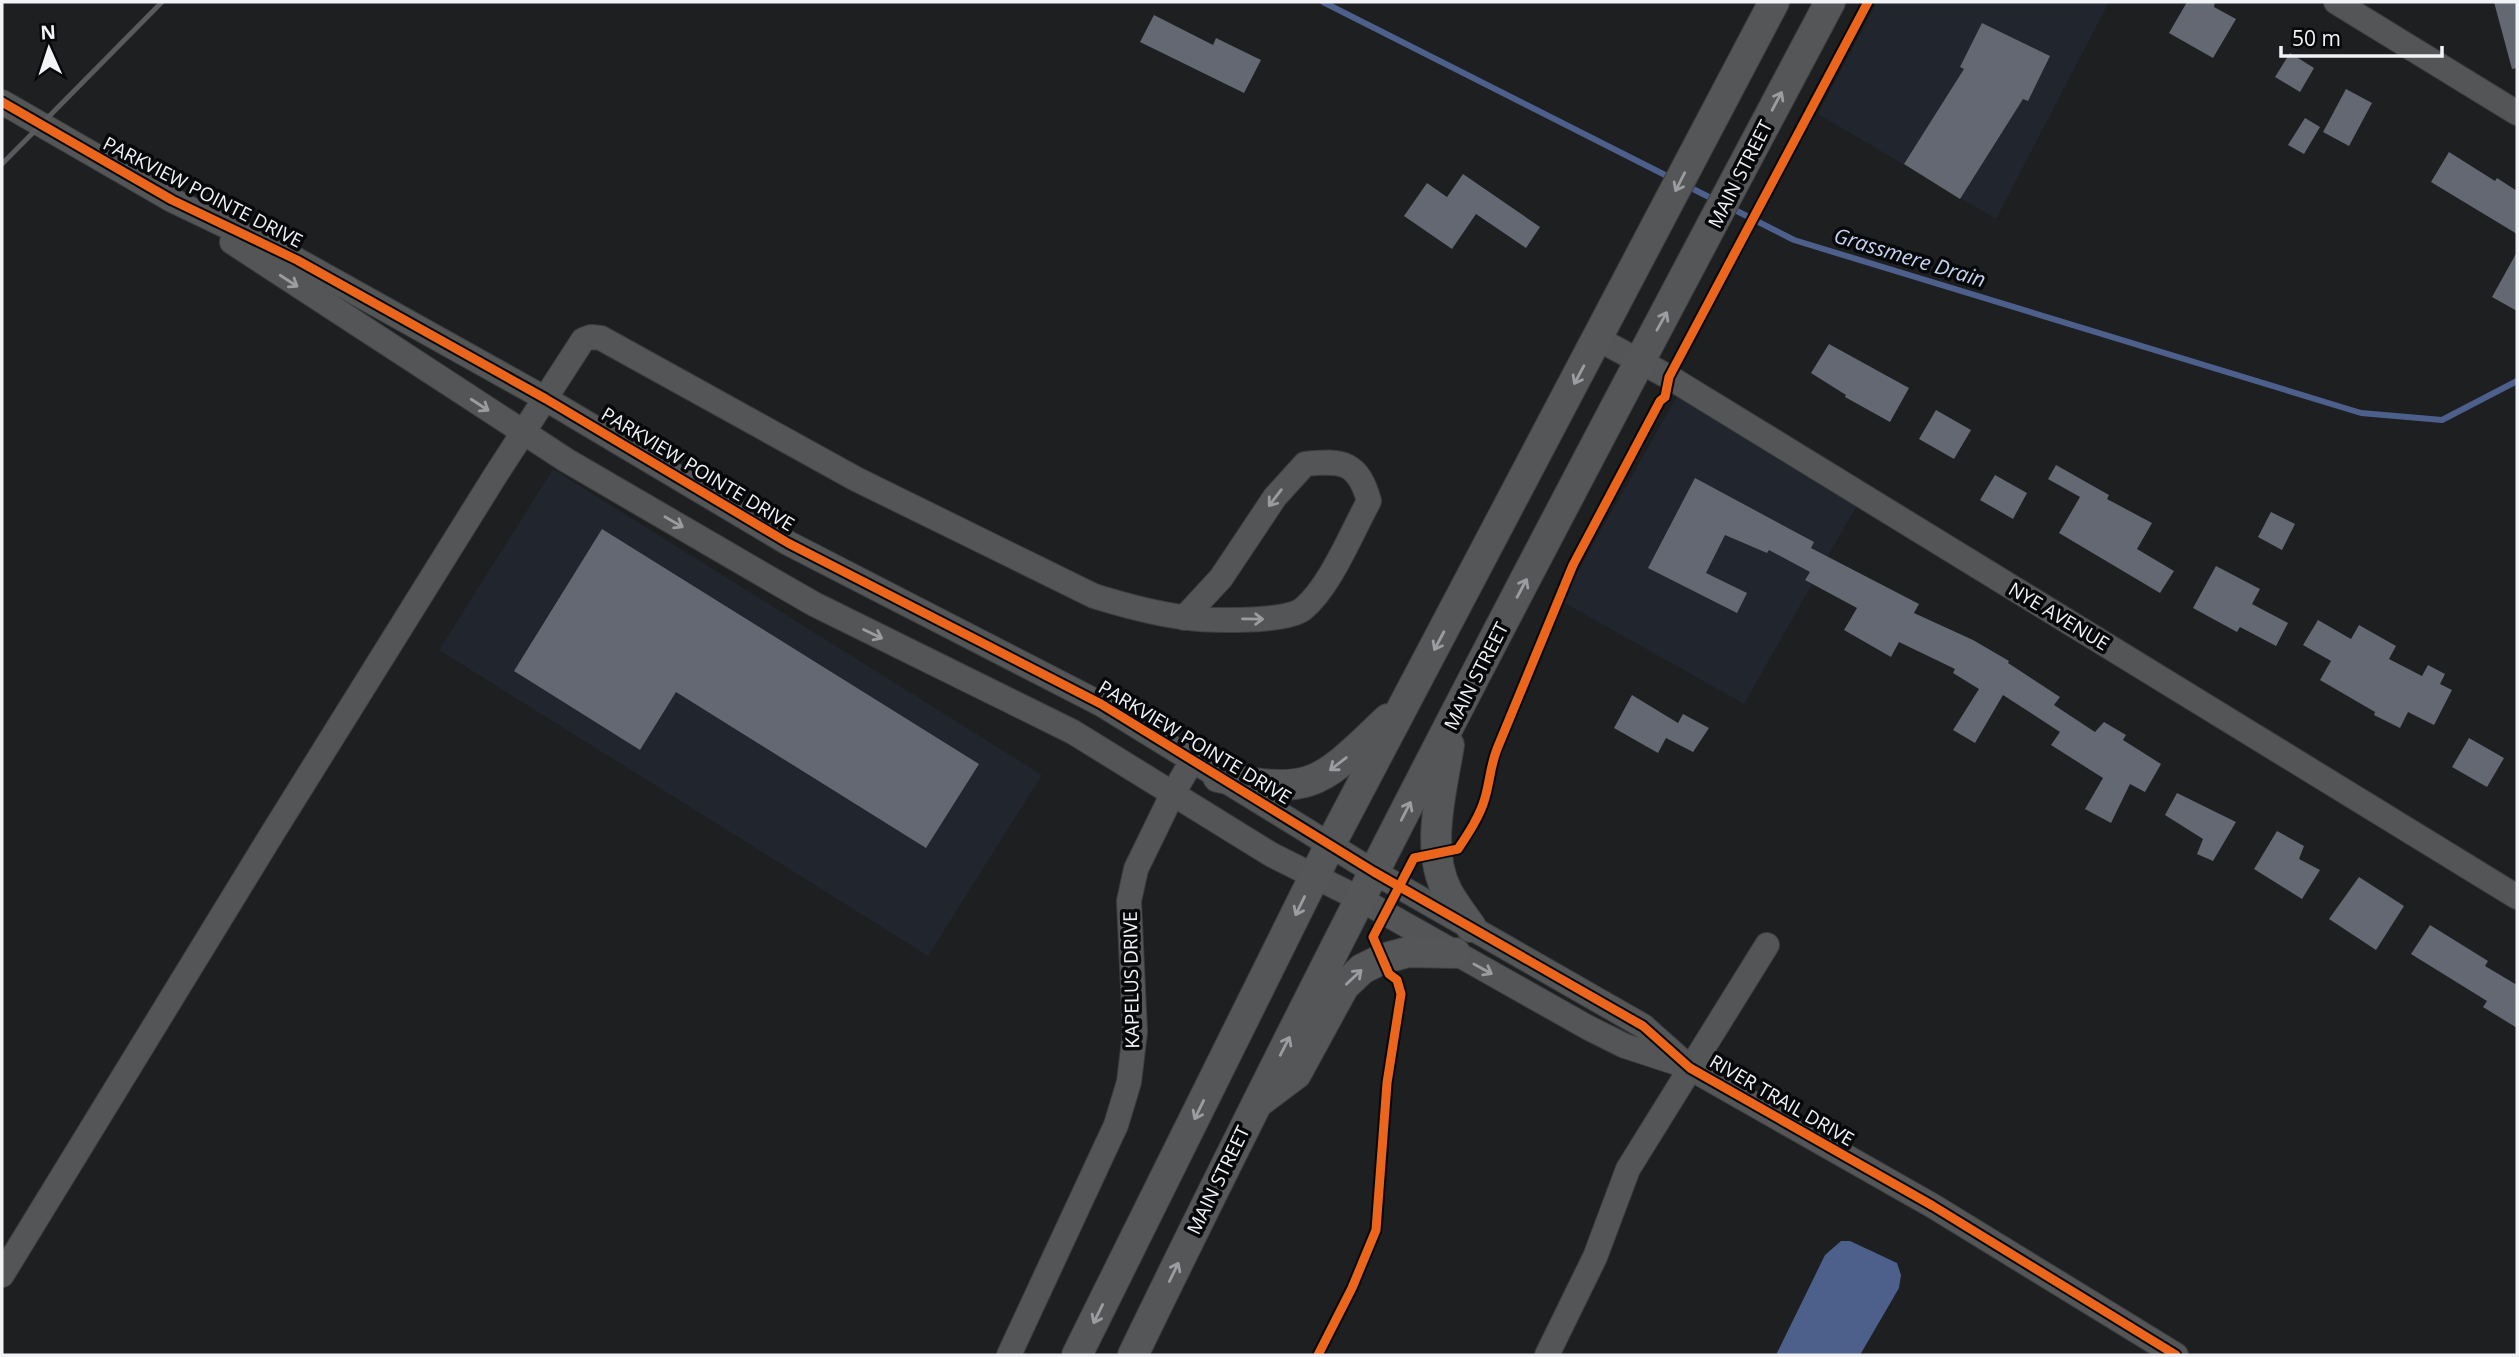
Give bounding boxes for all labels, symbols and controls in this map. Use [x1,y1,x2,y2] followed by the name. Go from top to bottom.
[14,14,84,84] north arrow
[2281,14,2442,58] scale bar
[40,19,57,45] text: N
[2292,24,2341,52] text: 50 m
[1771,91,1785,112] one-way arrow
[1702,115,1779,232] street label: MAIN STREET
[99,130,307,254] street label: PARKVIEW POINTE DRIVE
[1672,171,1686,192] one-way arrow
[1831,221,1989,293] water label: Grassmere Drain
[279,273,298,288] one-way arrow
[1656,311,1669,332] one-way arrow
[1572,364,1586,384] one-way arrow
[470,397,489,412] one-way arrow
[597,401,799,537] street label: PARKVIEW POINTE DRIVE
[1267,488,1282,507] one-way arrow
[664,515,684,529] one-way arrow
[2004,576,2114,656] street label: NYE AVENUE
[1515,578,1529,598] one-way arrow
[1241,612,1264,626] one-way arrow
[1438,617,1515,734] street label: MAIN STREET
[862,627,883,641] one-way arrow
[1431,630,1445,650] one-way arrow
[1094,674,1296,810] street label: PARKVIEW POINTE DRIVE
[1330,757,1348,772] one-way arrow
[1399,801,1413,822] one-way arrow
[1293,895,1306,916] one-way arrow
[1117,911,1145,1049] street label: KAPELUS DRIVE
[1472,963,1493,976] one-way arrow
[1345,969,1363,985] one-way arrow
[1278,1036,1292,1057] one-way arrow
[1705,1048,1859,1152] street label: RIVER TRAIL DRIVE
[1191,1099,1205,1120] one-way arrow
[1180,1121,1256,1239] street label: MAIN STREET
[1167,1262,1181,1283] one-way arrow
[1090,1303,1104,1324] one-way arrow

